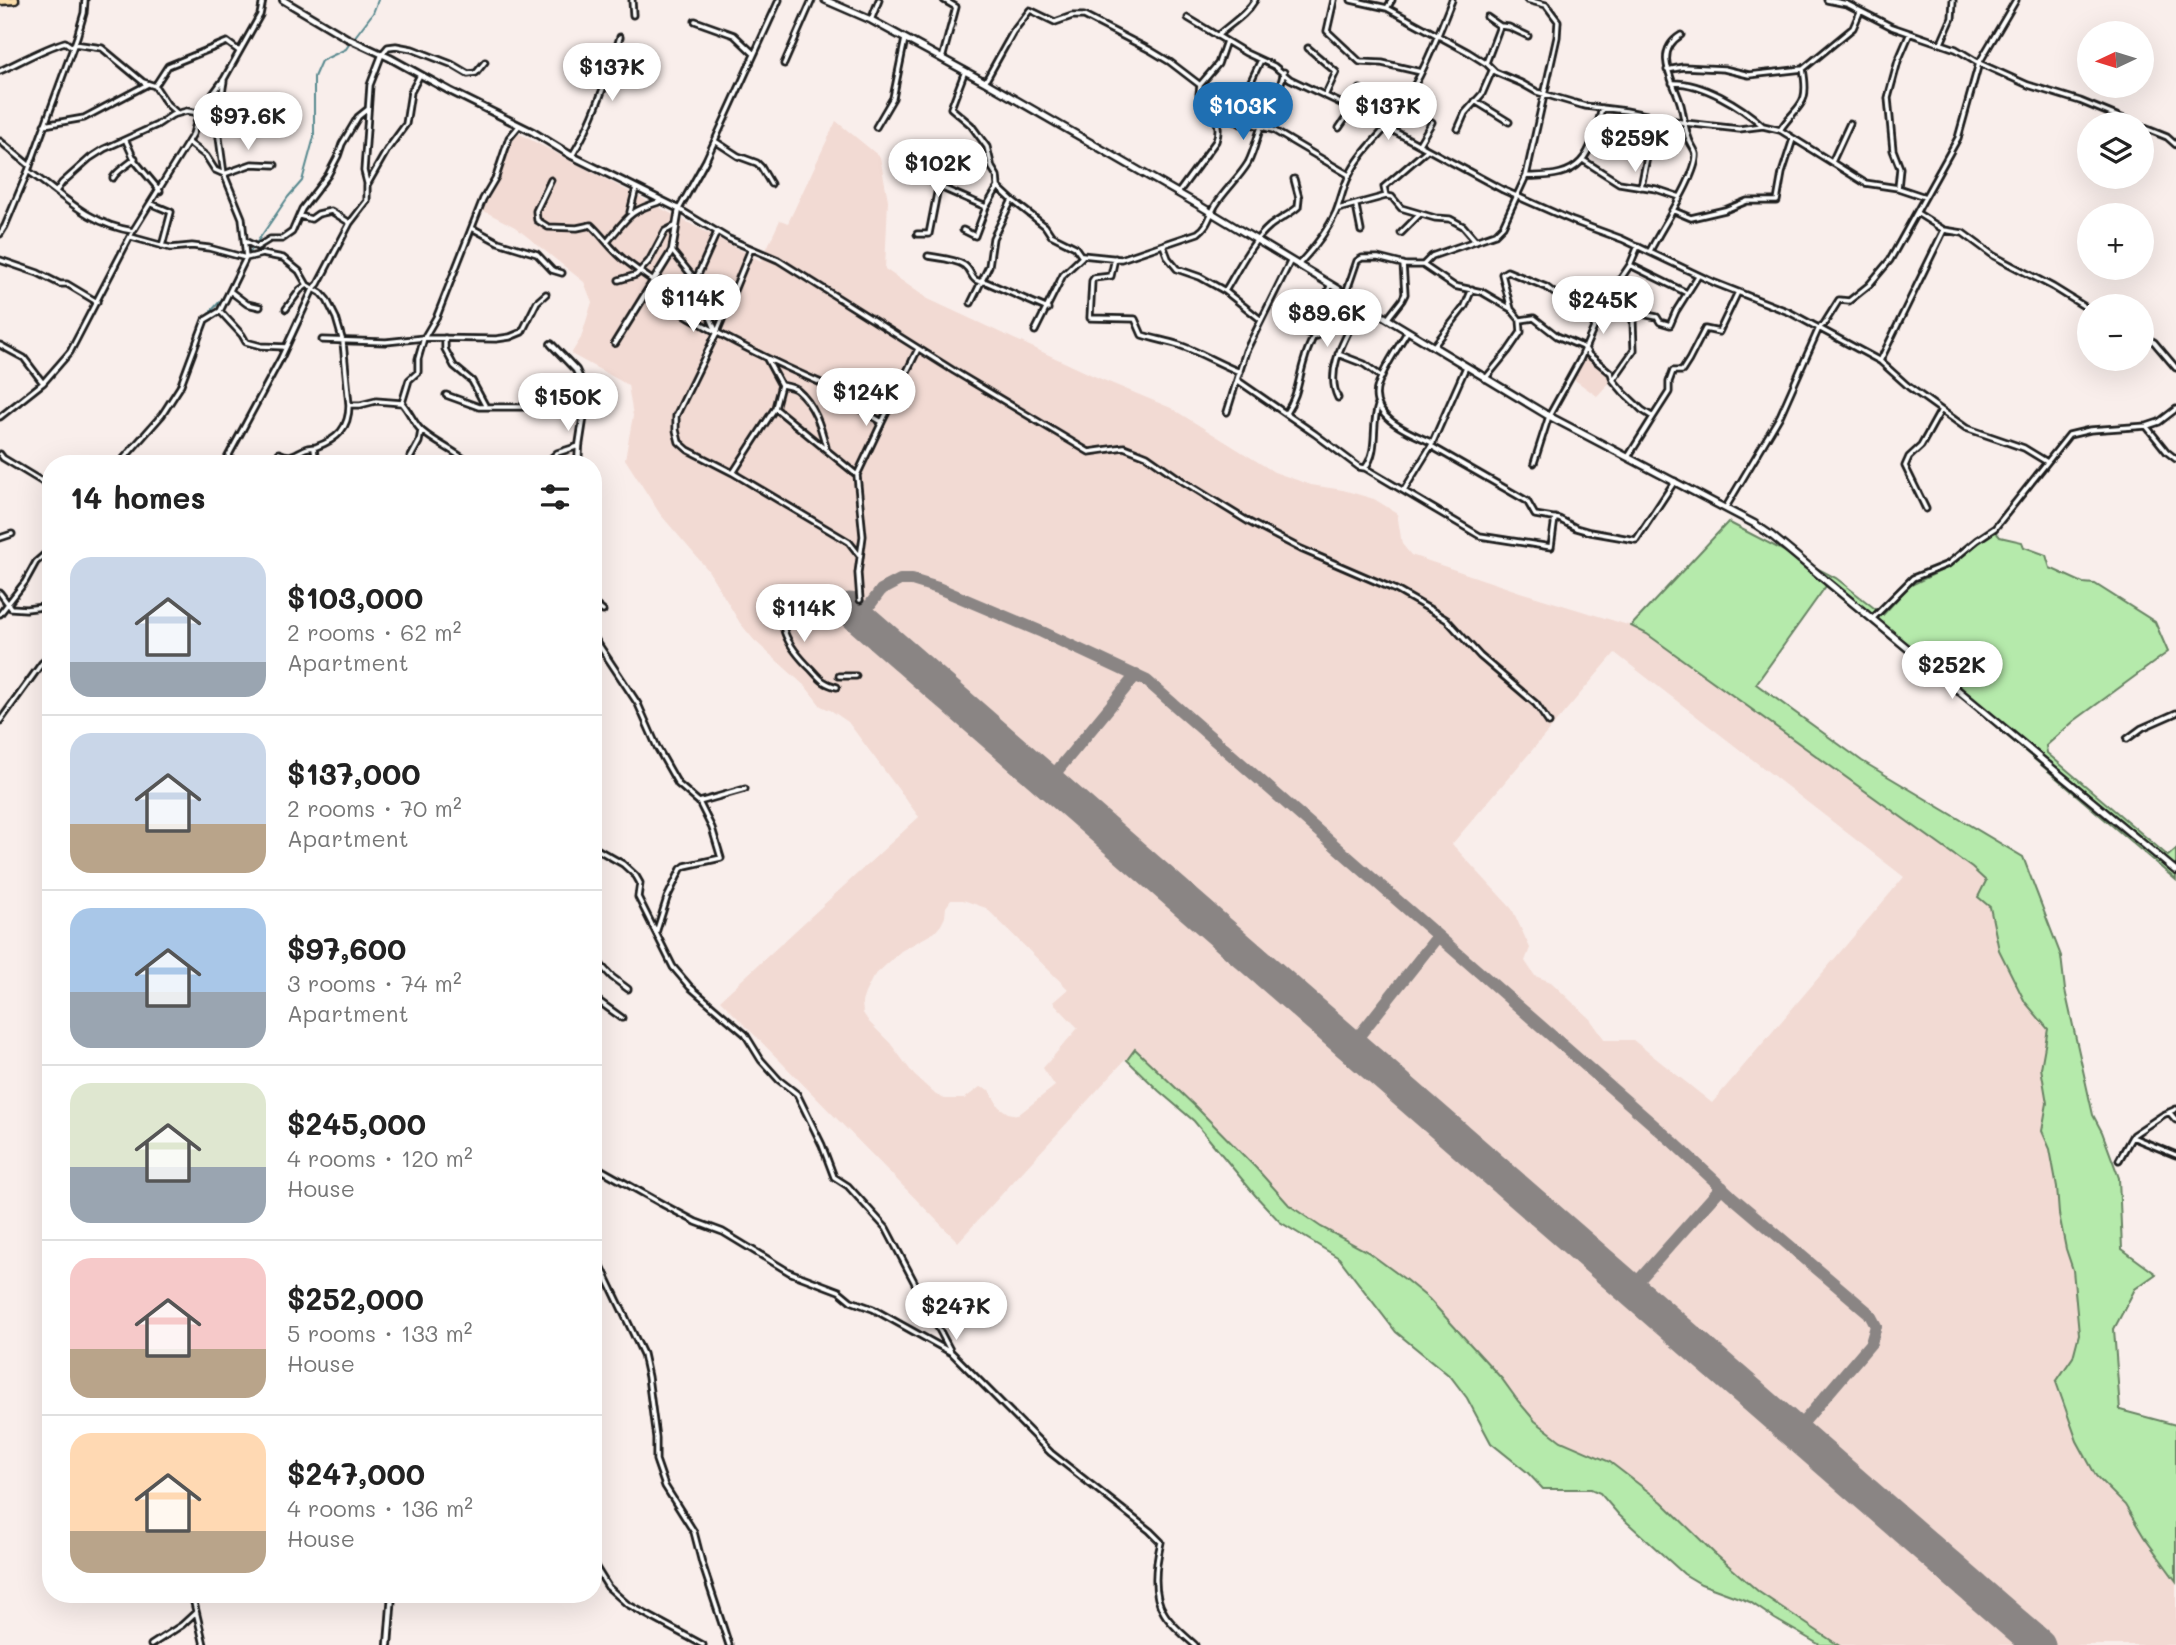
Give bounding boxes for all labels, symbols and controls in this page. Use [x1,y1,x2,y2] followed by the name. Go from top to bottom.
[2077,21,2154,98] north arrow
[2077,21,2154,371] map controls
[563,43,661,103] pin: $137K
[579,51,645,81] text: $137K
[1194,82,1292,142] pin: $103K
[1339,82,1437,142] pin: $137K
[1209,90,1277,120] text: $103K
[1355,90,1421,120] text: $137K
[191,92,305,152] pin: $97.6K
[210,100,286,130] text: $97.6K
[2077,112,2154,189] button: layers
[1586,114,1684,174] pin: $259K
[1600,122,1670,152] text: $259K
[889,140,987,199] pin: $102K
[904,147,972,177] text: $102K
[2077,203,2154,280] button: +
[644,274,742,334] pin: $114K
[1554,276,1652,336] pin: $245K
[661,282,725,312] text: $114K
[1568,284,1638,314] text: $245K
[1270,290,1384,349] pin: $89.6K
[2077,294,2154,371] button: −
[1288,297,1366,327] text: $89.6K
[817,368,915,428] pin: $124K
[519,374,617,433] pin: $150K
[833,376,899,406] text: $124K
[534,381,602,411] text: $150K
[70,477,206,517] text: 14 homes
[536,478,574,516] icon: filters
[287,577,423,617] text: $103,000
[755,584,853,644] pin: $114K
[126,585,210,669] icon: home
[772,592,836,622] text: $114K
[287,617,461,647] text: 2 rooms · 62 m²
[1903,642,2001,701] pin: $252K
[287,647,409,677] text: Apartment
[1918,649,1986,679] text: $252K
[287,753,421,793] text: $137,000
[126,761,210,845] icon: home
[287,793,462,823] text: 2 rooms · 70 m²
[287,823,409,853] text: Apartment
[287,928,406,968] text: $97,600
[126,936,210,1020] icon: home
[287,968,462,998] text: 3 rooms · 74 m²
[287,998,409,1028] text: Apartment
[287,1103,426,1143] text: $245,000
[126,1111,210,1195] icon: home
[287,1143,473,1173] text: 4 rooms · 120 m²
[287,1173,355,1203] text: House
[287,1278,424,1318] text: $252,000
[907,1282,1005,1342] pin: $247K
[126,1286,210,1370] icon: home
[921,1290,991,1320] text: $247K
[287,1318,472,1348] text: 5 rooms · 133 m²
[287,1348,355,1378] text: House
[287,1453,425,1493] text: $247,000
[126,1461,210,1545] icon: home
[287,1493,473,1523] text: 4 rooms · 136 m²
[287,1523,355,1553] text: House

